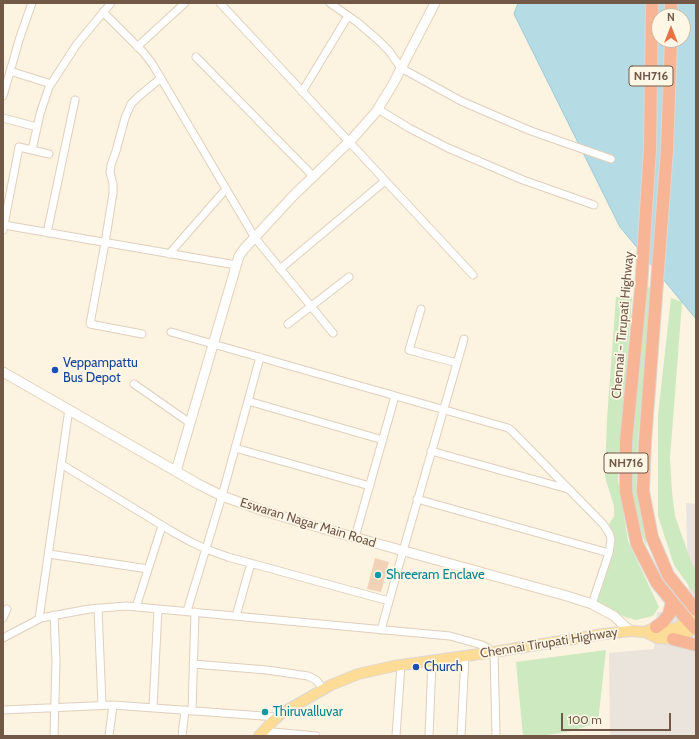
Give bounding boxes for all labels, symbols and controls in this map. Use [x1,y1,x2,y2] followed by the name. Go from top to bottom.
[651,8,691,48] north arrow
[667,10,675,24] text: N
[629,66,673,86] road number: NH716
[609,251,637,399] street label: Chennai - Tirupati Highway
[63,355,138,386] place label: Veppampattu Bus Depot
[50,365,60,375] marker: Veppampattu Bus Depot
[604,453,648,473] road number: NH716
[238,495,378,551] street label: Eswaran Nagar Main Road
[386,567,485,583] place label: Shreeram Enclave
[373,570,383,580] marker: Shreeram Enclave
[479,624,619,662] street label: Chennai Tirupati Highway
[424,659,463,675] place label: Church
[411,662,421,672] marker: Church
[273,704,343,720] place label: Thiruvalluvar
[563,705,673,731] scale bar
[260,707,270,717] marker: Thiruvalluvar
[568,712,602,727] text: 100 m

